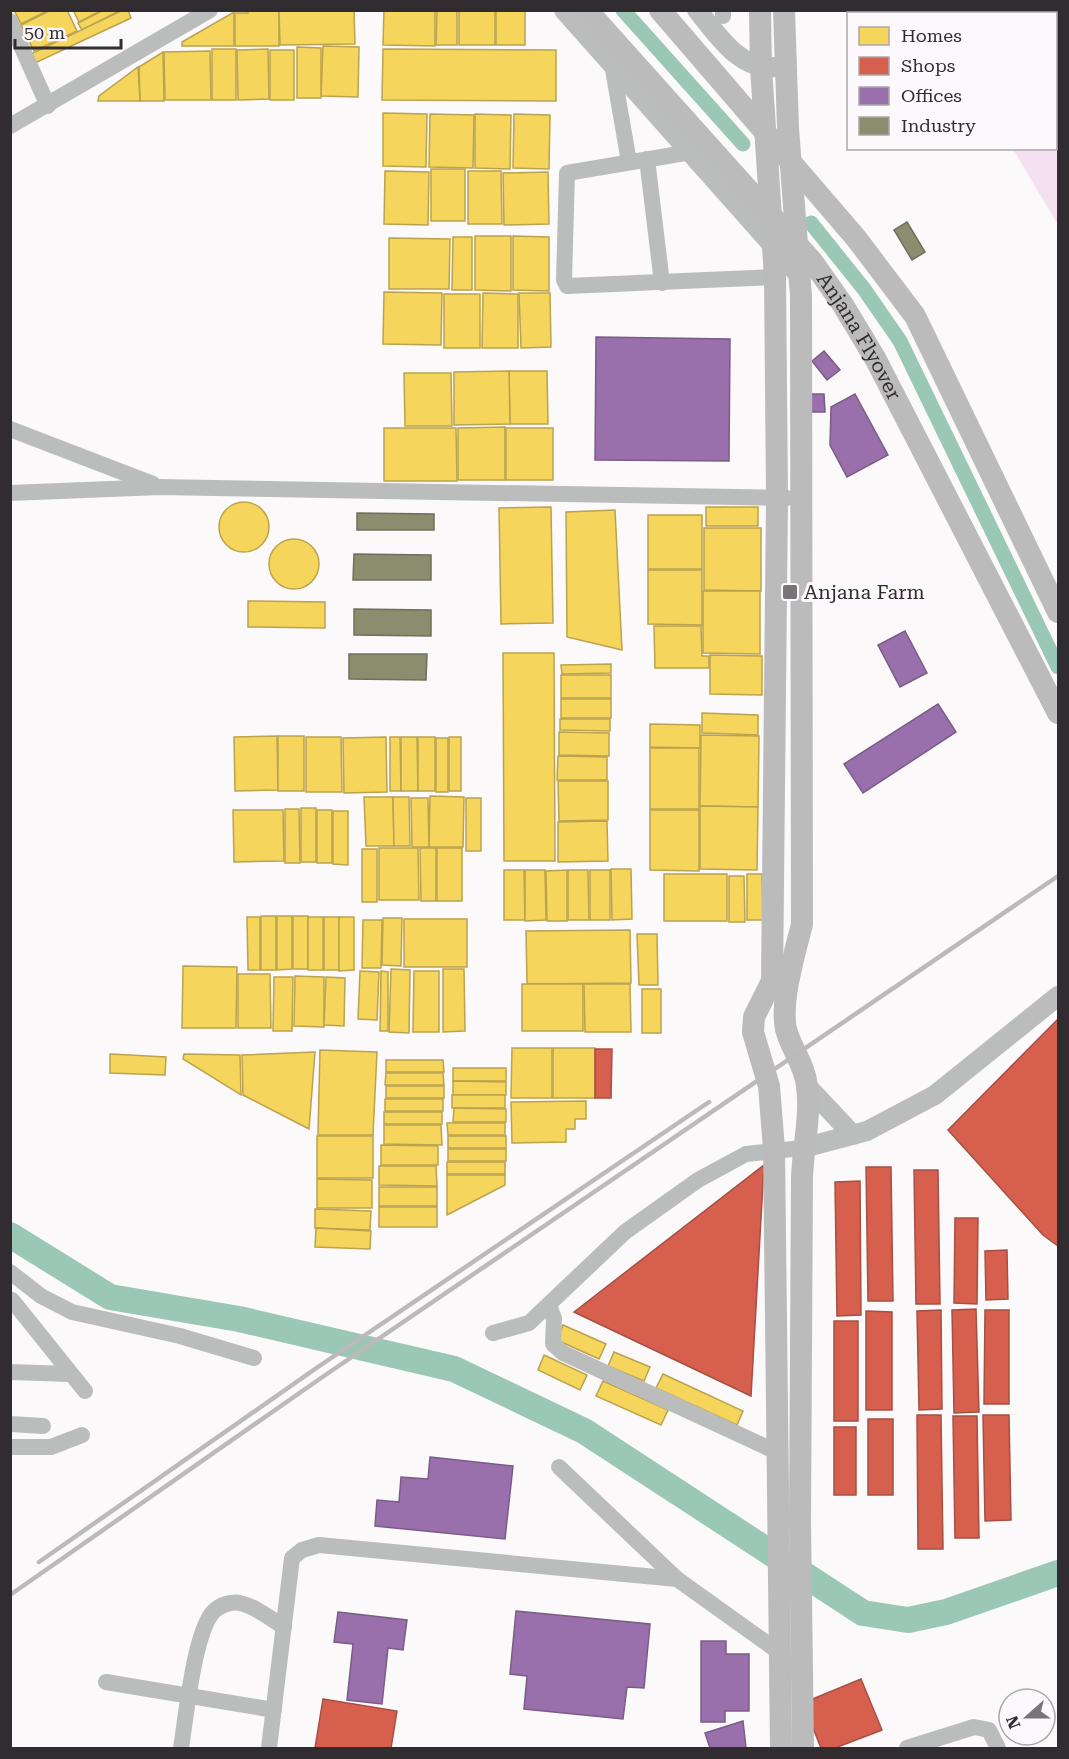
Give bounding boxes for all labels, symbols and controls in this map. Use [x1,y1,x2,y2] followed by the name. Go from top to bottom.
[15,12,122,50] scale bar
[847,12,1057,150] legend
[24,22,65,43] text: 50 m
[901,25,962,46] text: Homes
[901,55,955,76] text: Shops
[901,85,962,106] text: Offices
[901,115,976,136] text: Industry
[812,268,906,404] street label: Anjana Flyover
[804,580,925,604] place label: Anjana Farm
[781,583,799,601] marker: Anjana Farm
[997,1687,1057,1747] north arrow
[1002,1713,1025,1731] text: N

